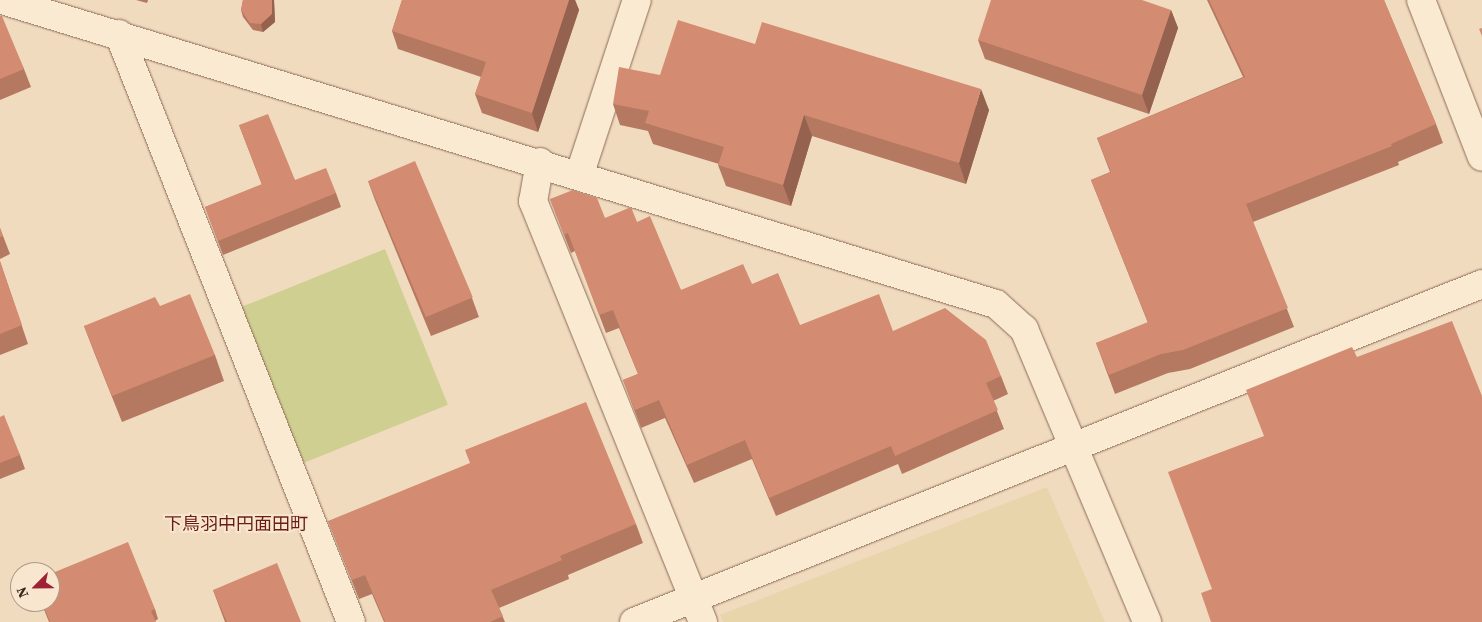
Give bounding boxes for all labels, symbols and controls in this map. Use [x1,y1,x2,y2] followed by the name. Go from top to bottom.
[164,513,308,535] district label: 下鳥羽中円面田町
[10,562,60,612] north arrow
[11,584,33,601] text: N

